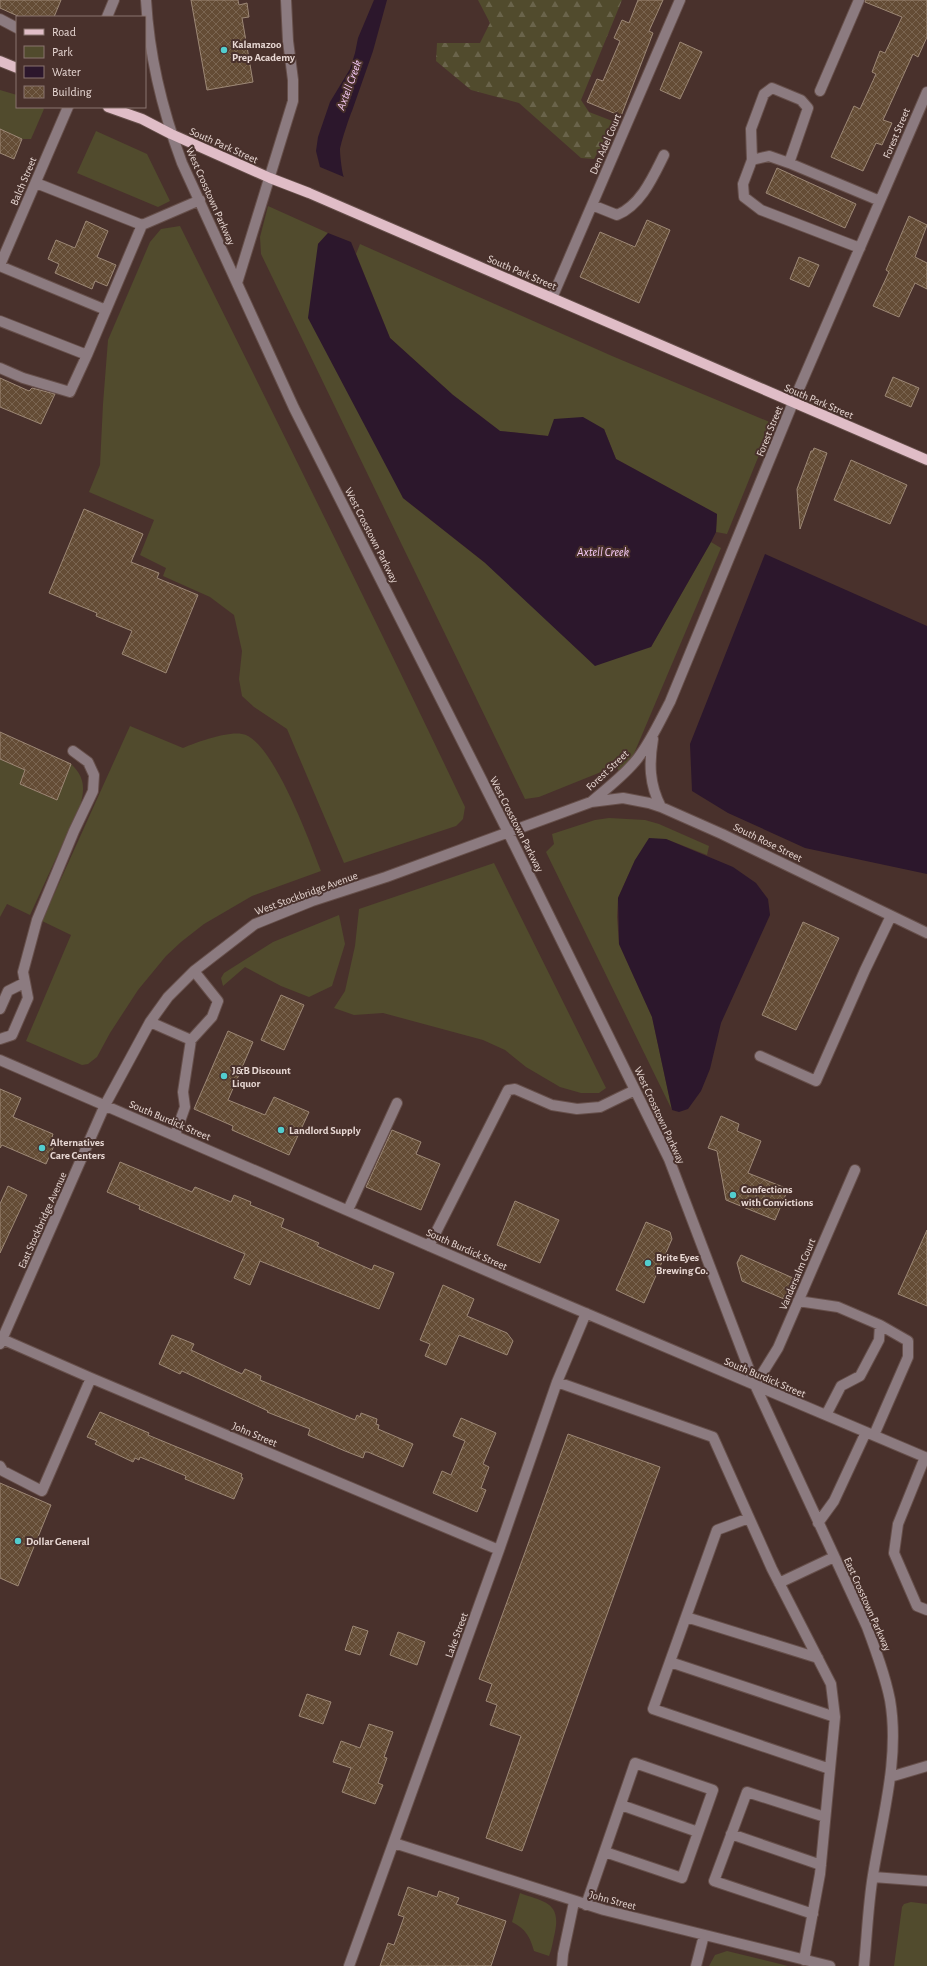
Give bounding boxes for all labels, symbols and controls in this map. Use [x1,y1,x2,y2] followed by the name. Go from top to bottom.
[16,16,146,108] legend
[52,26,76,38] text: Road
[232,39,295,63] place label: Kalamazoo Prep Academy
[219,45,229,55] marker: Kalamazoo Prep Academy
[52,46,73,58] text: Park
[334,58,364,112] water label: Axtell Creek
[52,66,81,78] text: Water
[52,86,92,98] text: Building
[881,106,912,160] street label: Forest Street
[588,112,623,176] street label: Den Adel Court
[188,125,260,166] street label: South Park Street
[184,146,237,247] street label: West Crosstown Parkway
[8,155,39,207] street label: Balch Street
[486,253,558,292] street label: South Park Street
[783,382,855,421] street label: South Park Street
[754,404,785,458] street label: Forest Street
[343,486,401,585] street label: West Crosstown Parkway
[576,546,630,558] water label: Axtell Creek
[584,748,631,793] street label: Forest Street
[488,775,546,874] street label: West Crosstown Parkway
[732,821,804,864] street label: South Rose Street
[253,870,359,917] street label: West Stockbridge Avenue
[232,1065,291,1089] place label: J&B Discount Liquor
[632,1065,687,1166] street label: West Crosstown Parkway
[219,1071,229,1081] marker: J&B Discount Liquor
[127,1098,213,1143] street label: South Burdick Street
[276,1125,286,1135] marker: Landlord Supply
[289,1125,361,1136] place label: Landlord Supply
[50,1137,105,1161] place label: Alternatives Care Centers
[37,1143,47,1153] marker: Alternatives Care Centers
[16,1170,69,1270] street label: East Stockbridge Avenue
[741,1184,813,1208] place label: Confections with Convictions
[728,1190,738,1200] marker: Confections with Convictions
[425,1227,509,1272] street label: South Burdick Street
[777,1236,818,1312] street label: Vandersalm Court
[656,1252,708,1276] place label: Brite Eyes Brewing Co.
[643,1258,653,1268] marker: Brite Eyes Brewing Co.
[722,1355,808,1400] street label: South Burdick Street
[231,1420,279,1449] street label: John Street
[13,1536,23,1546] marker: Dollar General
[26,1536,90,1547] place label: Dollar General
[842,1556,893,1653] street label: East Crosstown Parkway
[443,1611,470,1659] street label: Lake Street
[588,1889,638,1912] street label: John Street

